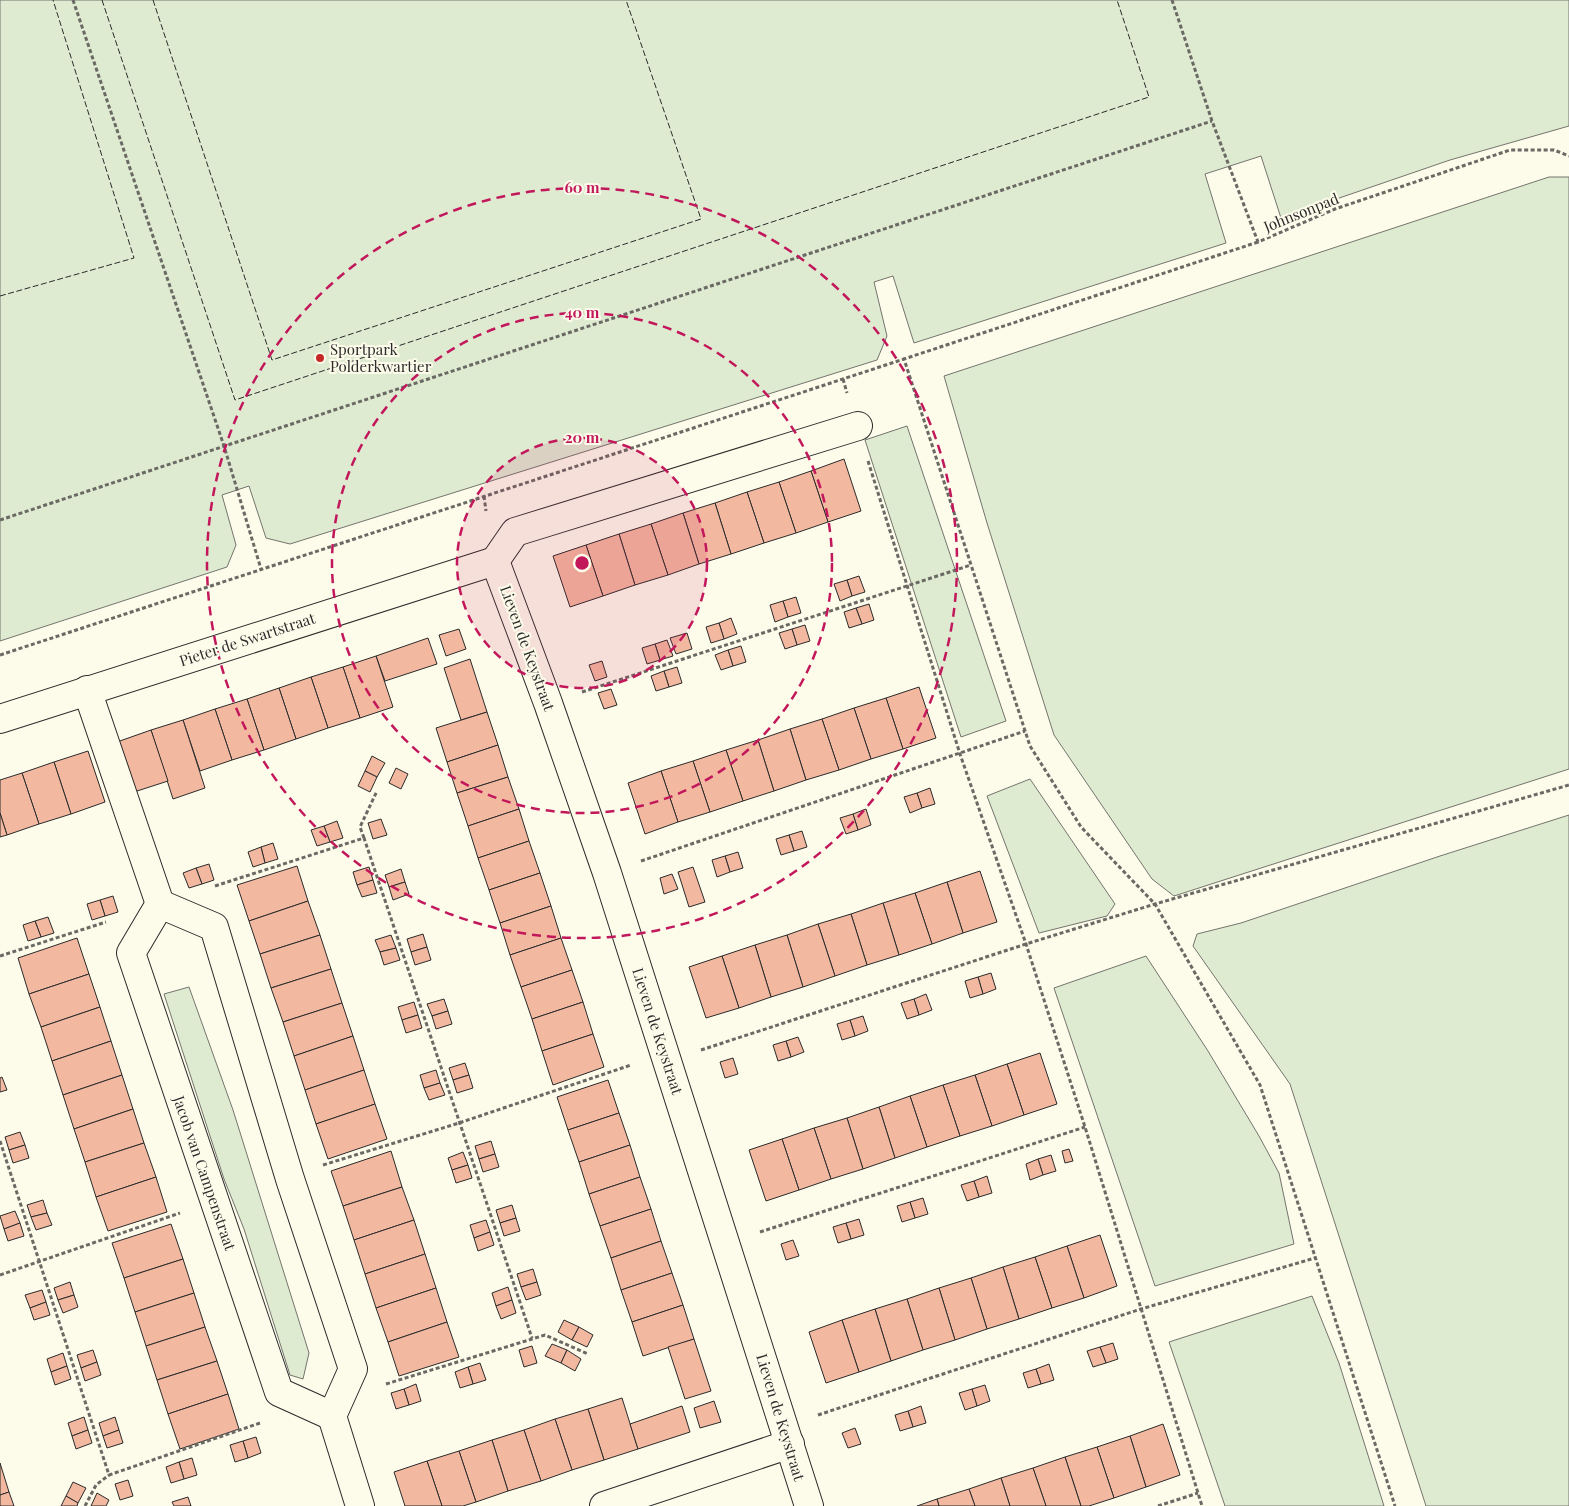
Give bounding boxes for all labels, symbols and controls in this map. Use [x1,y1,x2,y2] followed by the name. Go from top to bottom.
[564,177,600,197] text: 60 m
[1260,188,1342,236] street label: Johnsonpad
[565,302,600,322] text: 40 m
[330,339,432,376] place label: Sportpark Polderkwartier
[314,352,326,364] marker: Sportpark Polderkwartier
[565,427,600,447] text: 20 m
[573,554,591,572] centre of rings
[496,583,560,714] street label: Lieven de Keystraat
[176,607,318,670] street label: Pieter de Swartstraat
[628,965,688,1097] street label: Lieven de Keystraat
[169,1092,241,1254] street label: Jacob van Campenstraat
[752,1351,810,1484] street label: Lieven de Keystraat

